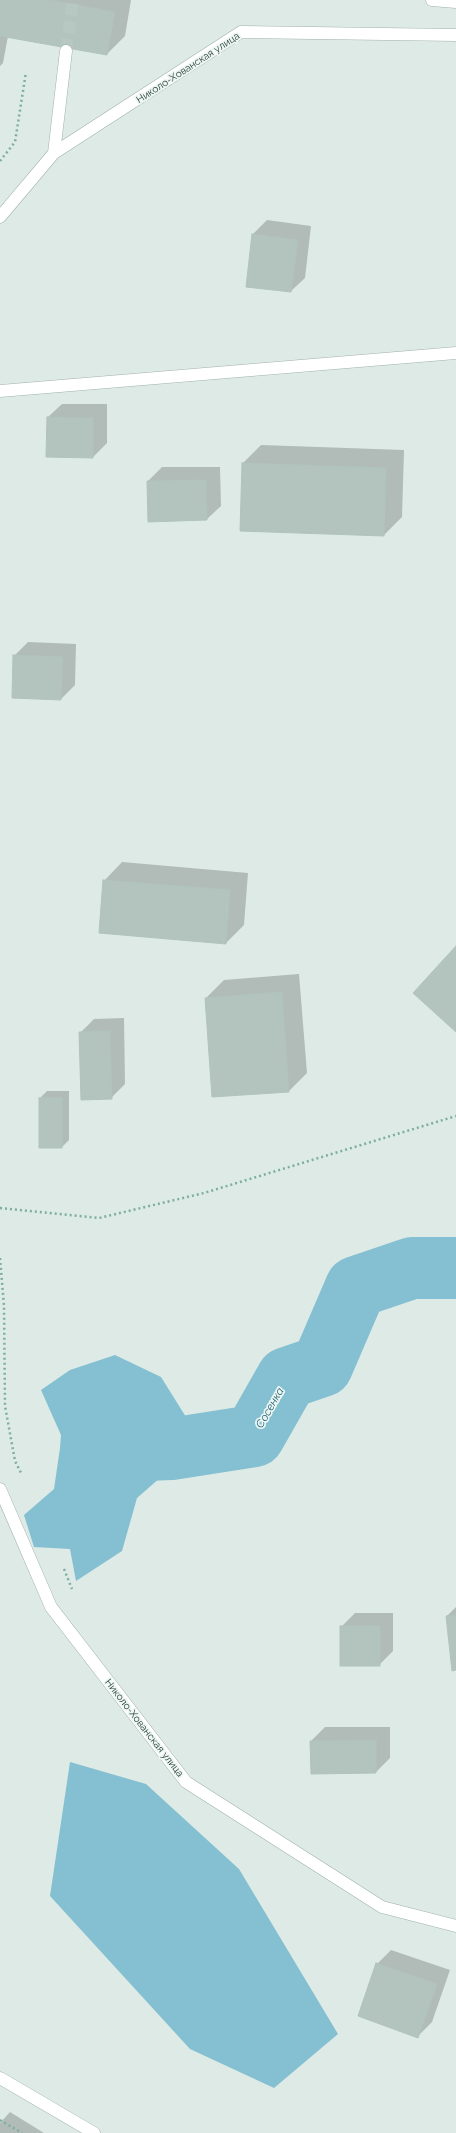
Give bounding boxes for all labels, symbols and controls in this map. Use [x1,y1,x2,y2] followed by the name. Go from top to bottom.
[134,30,242,106] street label: Николо-Хованская улица
[253,1385,287,1431] water label: Сосенка
[102,1677,186,1779] street label: Николо-Хованская улица

